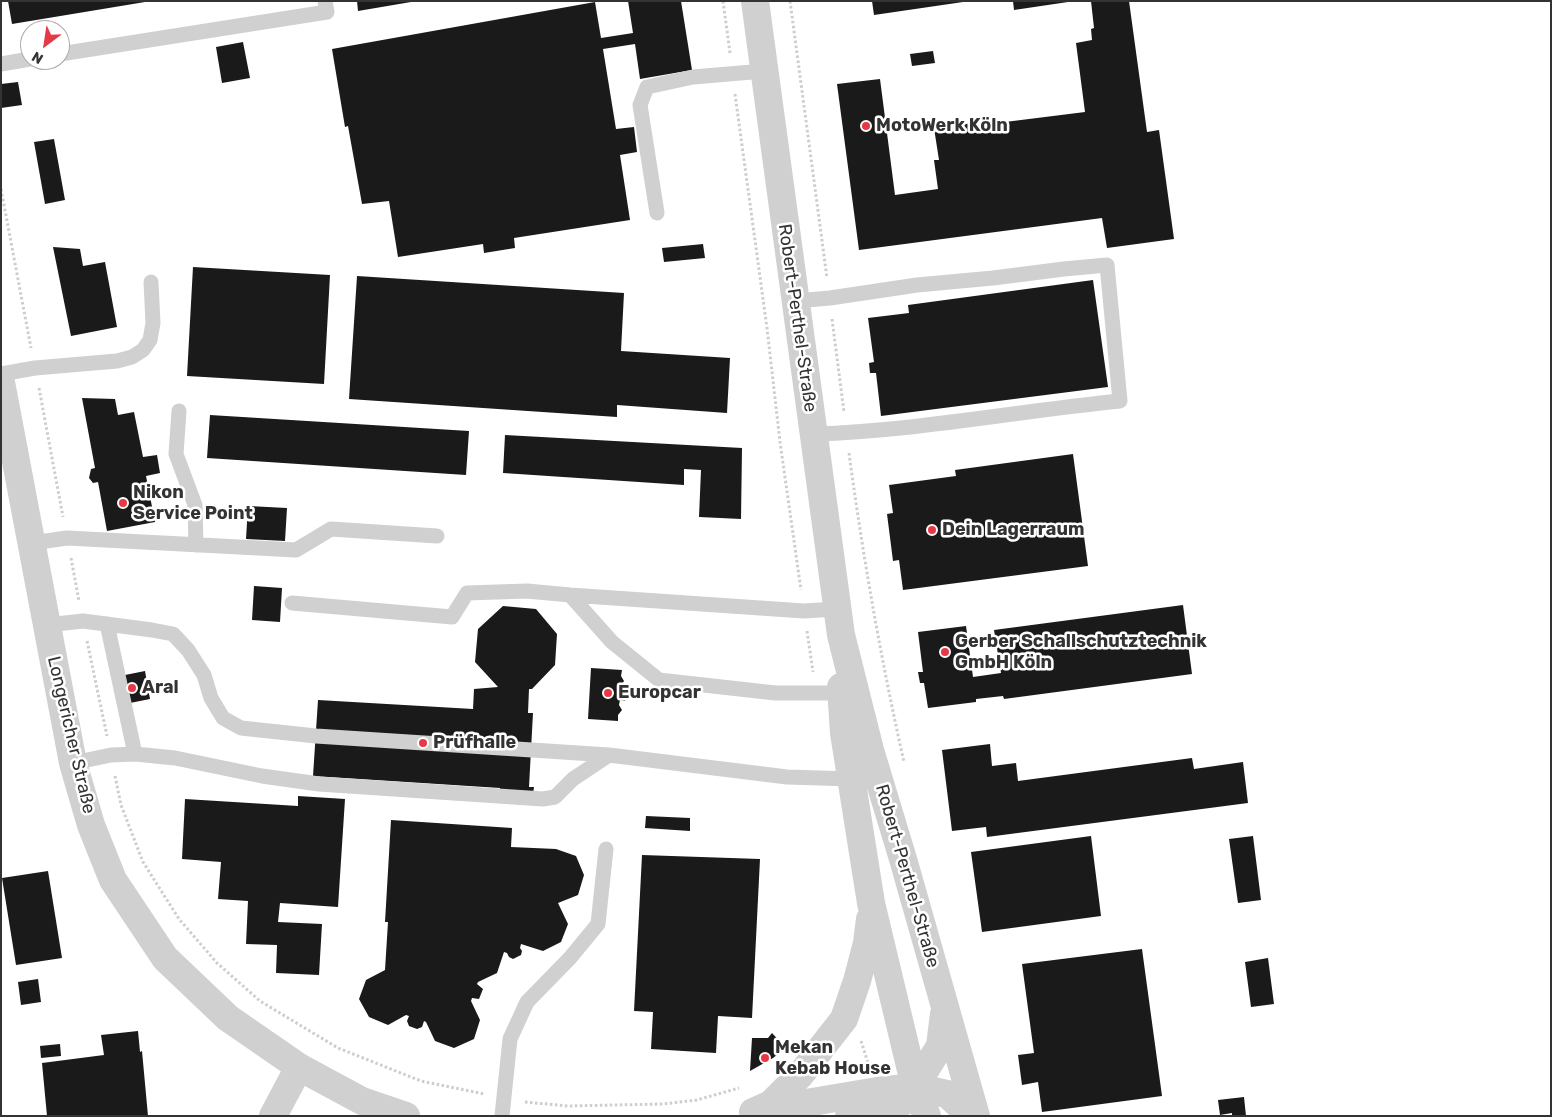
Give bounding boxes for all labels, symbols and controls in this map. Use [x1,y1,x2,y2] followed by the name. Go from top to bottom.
[20,20,70,70] north arrow
[29,48,46,67] text: N
[876,115,1008,137] place label: MotoWerk Köln
[860,120,872,132] marker: MotoWerk Köln
[773,223,821,413] street label: Robert-Perthel-Straße
[133,482,253,524] place label: Nikon Service Point
[117,497,129,509] marker: Nikon Service Point
[942,519,1084,541] place label: Dein Lagerraum
[926,524,938,536] marker: Dein Lagerraum
[955,631,1207,674] place label: Gerber Schallschutztechnik GmbH Köln
[939,646,951,658] marker: Gerber Schallschutztechnik GmbH Köln
[42,654,100,816] street label: Longericher Straße
[142,677,179,699] place label: Aral
[126,682,138,694] marker: Aral
[618,682,701,704] place label: Europcar
[602,687,614,699] marker: Europcar
[433,732,516,754] place label: Prüfhalle
[417,737,429,749] marker: Prüfhalle
[870,782,944,970] street label: Robert-Perthel-Straße
[775,1037,891,1080] place label: Mekan Kebab House
[759,1052,771,1064] marker: Mekan Kebab House

